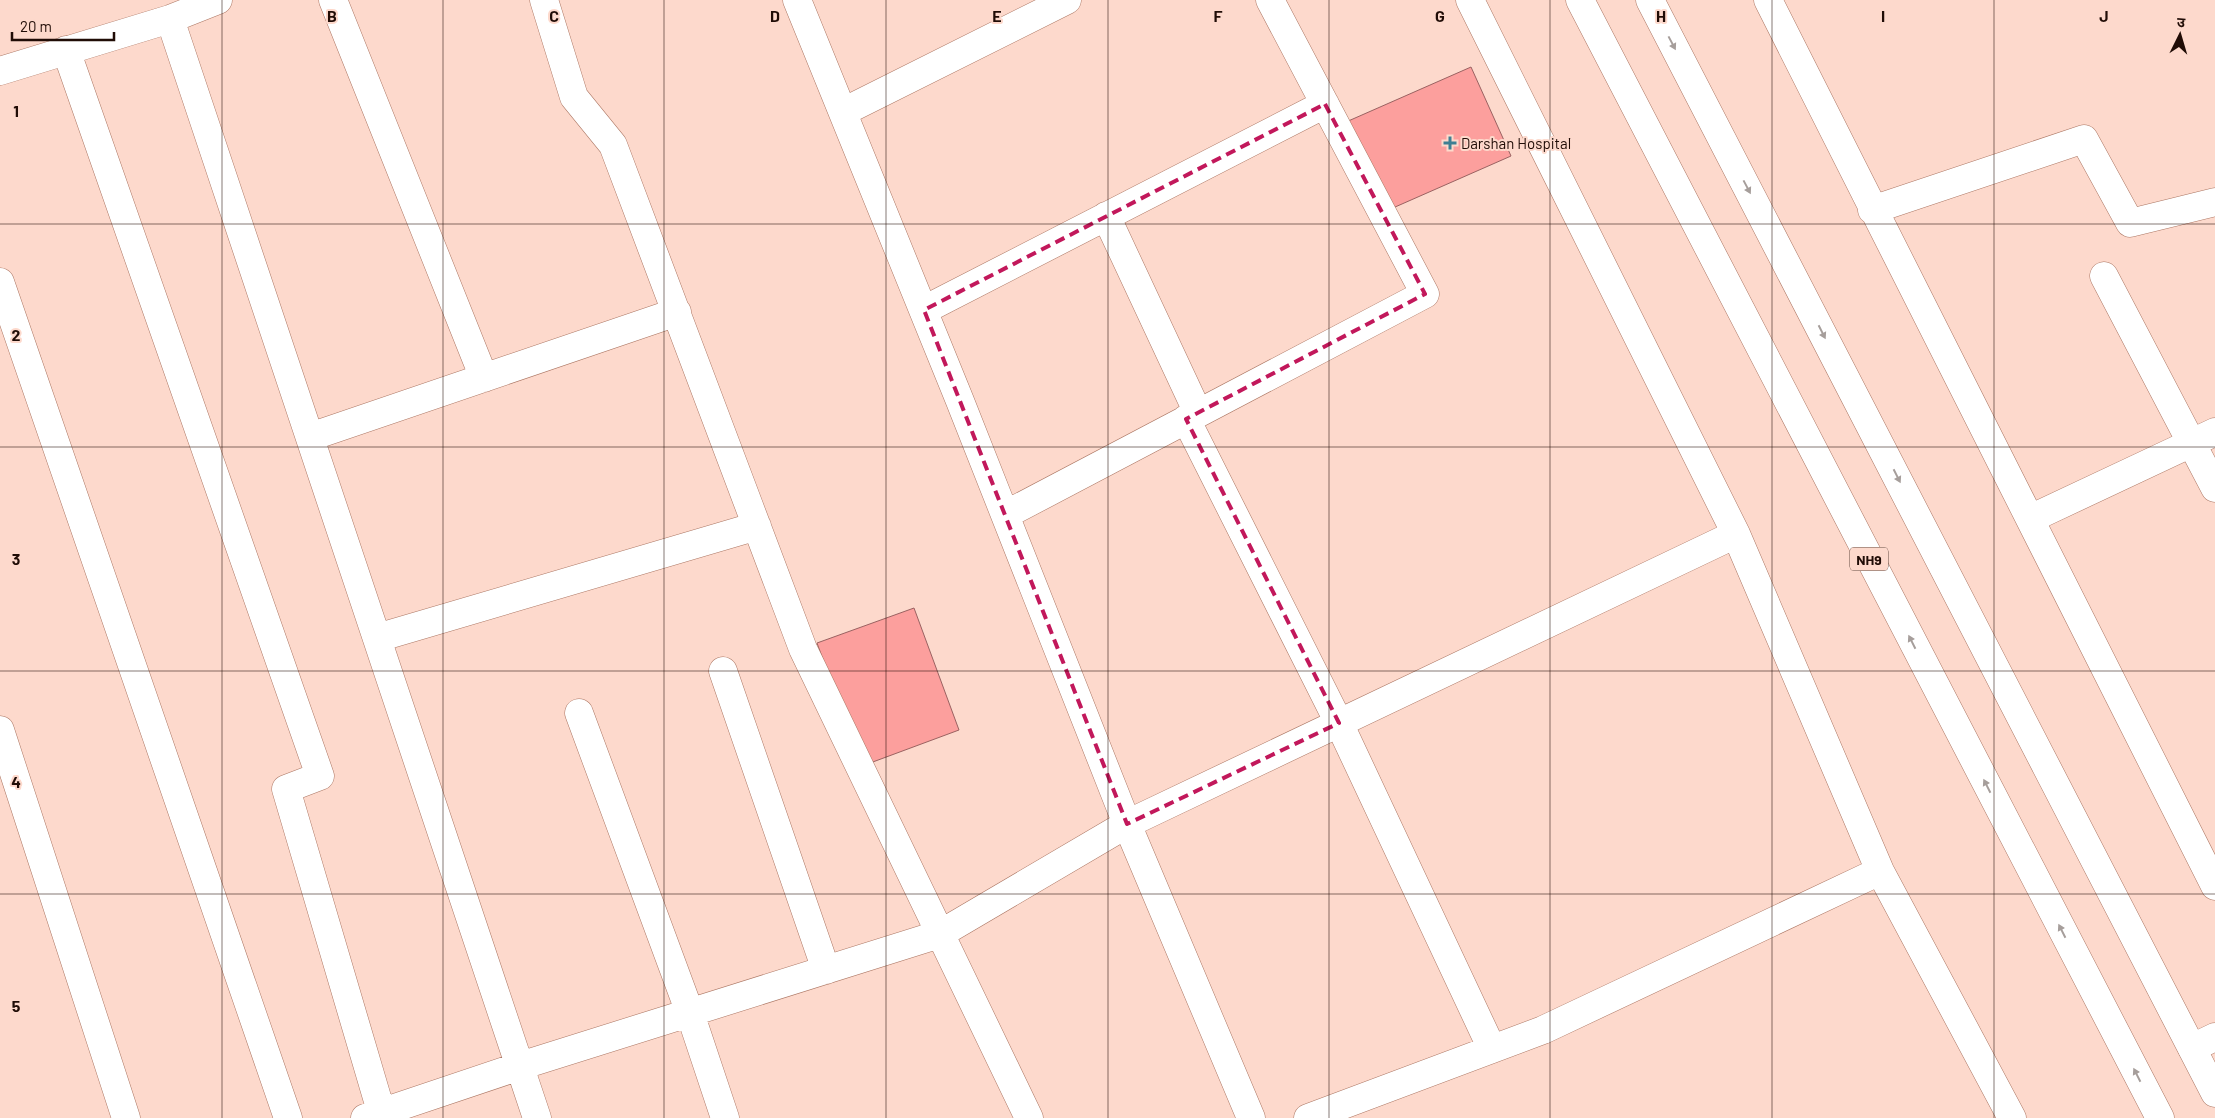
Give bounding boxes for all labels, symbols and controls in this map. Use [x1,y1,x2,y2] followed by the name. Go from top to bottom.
[327,6,337,25] text: B
[549,6,559,25] text: C
[770,6,780,25] text: D
[992,6,1002,25] text: E
[1214,6,1223,25] text: F
[1435,6,1445,25] text: G
[1656,6,1666,25] text: H
[1881,6,1885,25] text: I
[2099,6,2109,25] text: J
[12,10,115,42] scale bar
[2155,10,2205,60] north arrow
[2176,13,2187,30] text: उ
[20,17,52,35] text: 20 m
[1668,36,1676,50] one-way arrow
[13,101,19,120] text: 1
[1461,134,1571,152] place label: Darshan Hospital
[1443,136,1457,150] marker: Darshan Hospital
[1743,180,1751,195] one-way arrow
[1818,324,1826,339] one-way arrow
[12,325,21,344] text: 2
[1893,469,1901,483] one-way arrow
[1850,548,1888,570] road number: NH9
[12,549,20,568] text: 3
[1908,635,1917,649] one-way arrow
[11,772,21,791] text: 4
[1983,779,1991,794] one-way arrow
[2058,923,2066,938] one-way arrow
[12,996,21,1015] text: 5
[2133,1068,2141,1082] one-way arrow

